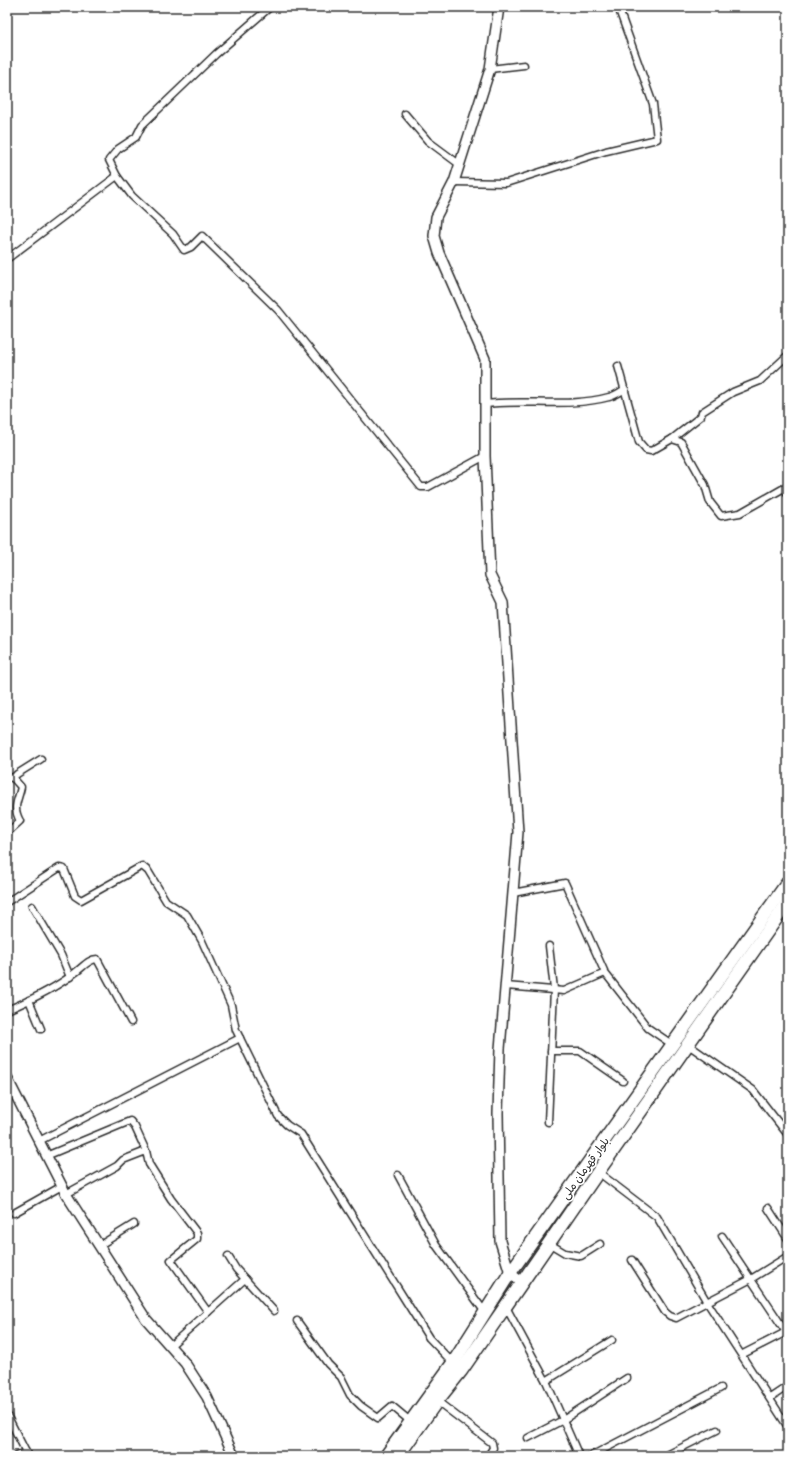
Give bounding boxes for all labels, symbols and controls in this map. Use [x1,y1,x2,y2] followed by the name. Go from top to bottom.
[556,1133,615,1203] street label: بلوار قهرمان ملی

